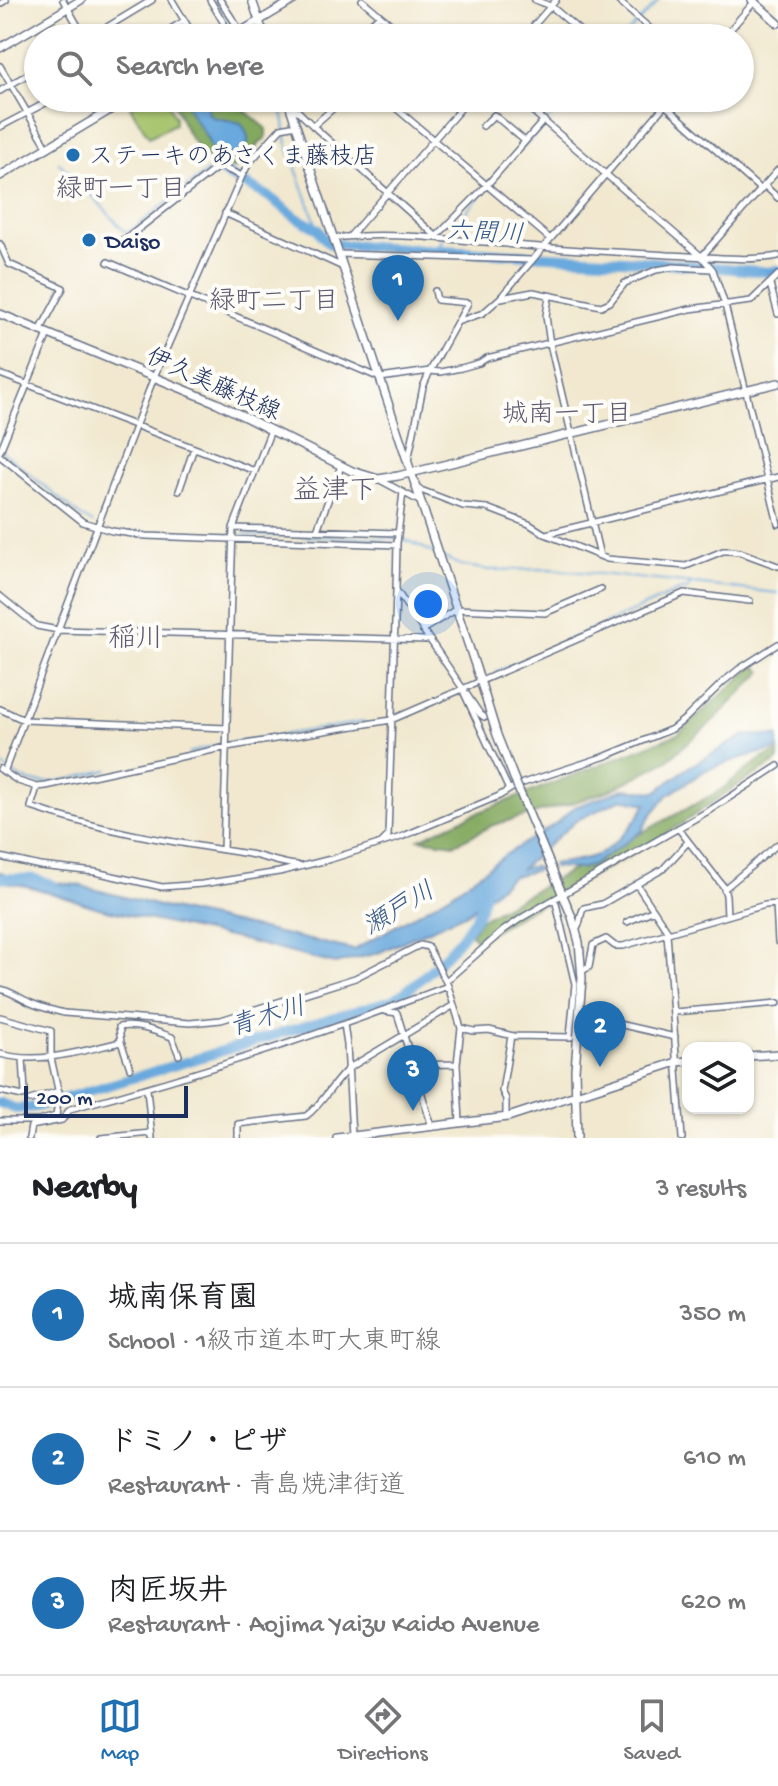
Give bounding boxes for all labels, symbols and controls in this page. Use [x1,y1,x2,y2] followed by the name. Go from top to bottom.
[24,24,754,112] search box
[52,46,96,90] icon: search
[116,51,264,86] text: Search here
[89,143,377,173] place label: ステーキのあさくま藤枝店
[64,146,82,164] marker: ステーキのあさくま藤枝店
[56,175,186,207] district label: 緑町一丁目
[445,218,525,253] water label: 六間川
[103,229,160,258] place label: Daiso
[80,231,98,249] marker: Daiso
[372,255,424,321] pin: 1
[209,287,339,319] district label: 緑町二丁目
[141,343,285,429] street label: 伊久美藤枝線
[502,399,632,432] district label: 城南一丁目
[293,475,377,509] district label: 益津下
[408,584,448,624] your location
[108,624,164,657] district label: 稲川
[358,877,442,944] water label: 瀬戸川
[226,991,310,1046] water label: 青木川
[574,1001,626,1067] pin: 2
[682,1042,754,1114] map controls
[682,1042,754,1114] button: layers
[387,1045,439,1111] pin: 3
[24,1082,188,1118] scale bar
[36,1087,93,1113] text: 200 m
[32,1170,137,1210] text: Nearby
[656,1175,746,1206] text: 3 results
[108,1283,258,1318] text: 城南保育園
[53,1300,63,1331] text: 1
[679,1300,746,1331] text: 350 m
[108,1328,441,1359] text: School · 1級市道本町大東町線
[108,1427,288,1462] text: ドミノ・ピザ
[52,1444,64,1475] text: 2
[683,1444,746,1475] text: 610 m
[108,1472,405,1503] text: Restaurant · 青島焼津街道
[108,1576,228,1611] text: 肉匠坂井
[51,1588,65,1619] text: 3
[681,1588,746,1619] text: 620 m
[108,1611,539,1642] text: Restaurant · Aojima Yaizu Kaido Avenue
[98,1694,142,1768] tab: Map
[338,1694,428,1768] tab: Directions
[624,1694,680,1768] tab: Saved

